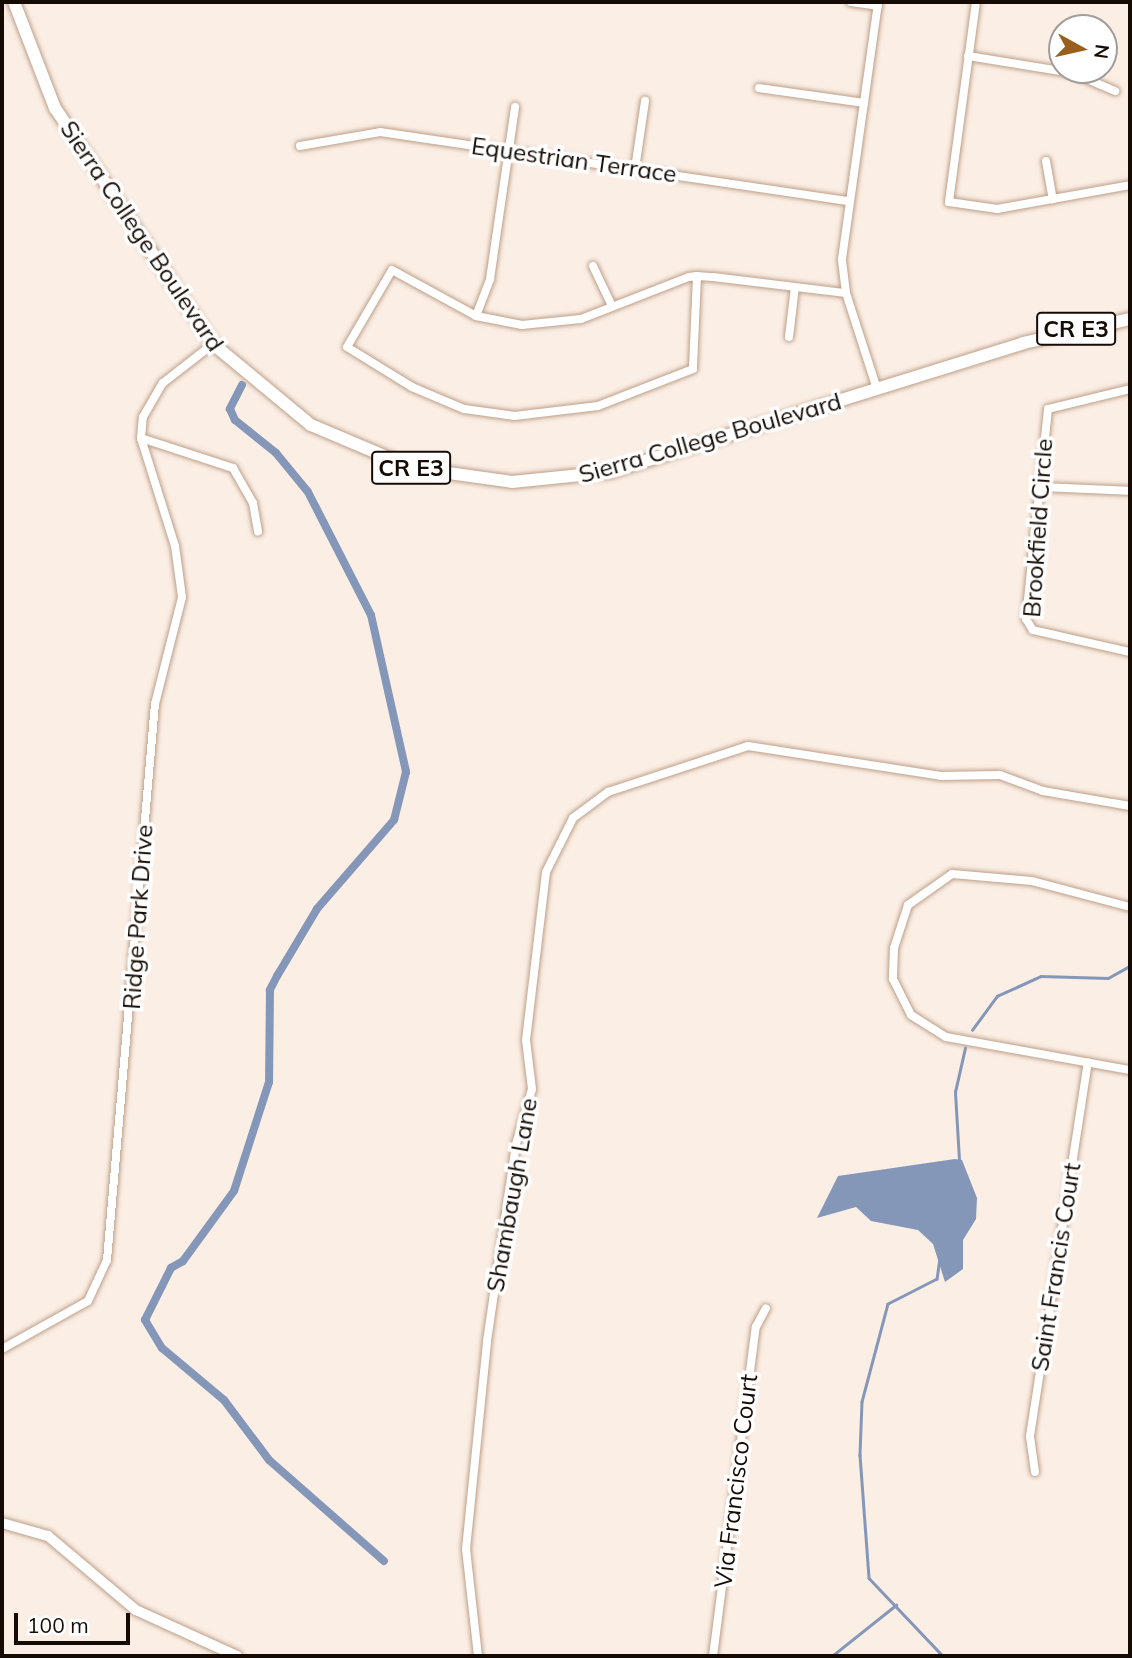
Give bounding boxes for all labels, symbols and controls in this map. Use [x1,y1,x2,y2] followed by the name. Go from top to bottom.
[1048,14,1118,84] north arrow
[1089,43,1115,60] text: N
[54,115,230,357] street label: Sierra College Boulevard
[470,131,678,189] street label: Equestrian Terrace
[1036,310,1116,348] road number: CR E3
[575,387,845,489] street label: Sierra College Boulevard
[1017,438,1059,618] street label: Brookfield Circle
[371,448,451,488] road number: CR E3
[117,824,159,1010] street label: Ridge Park Drive
[481,1096,543,1294] street label: Shambaugh Lane
[1025,1161,1087,1373] street label: Saint Francis Court
[709,1372,763,1590] street label: Via Francisco Court
[18,1598,133,1642] scale bar
[27,1612,89,1638] text: 100 m

